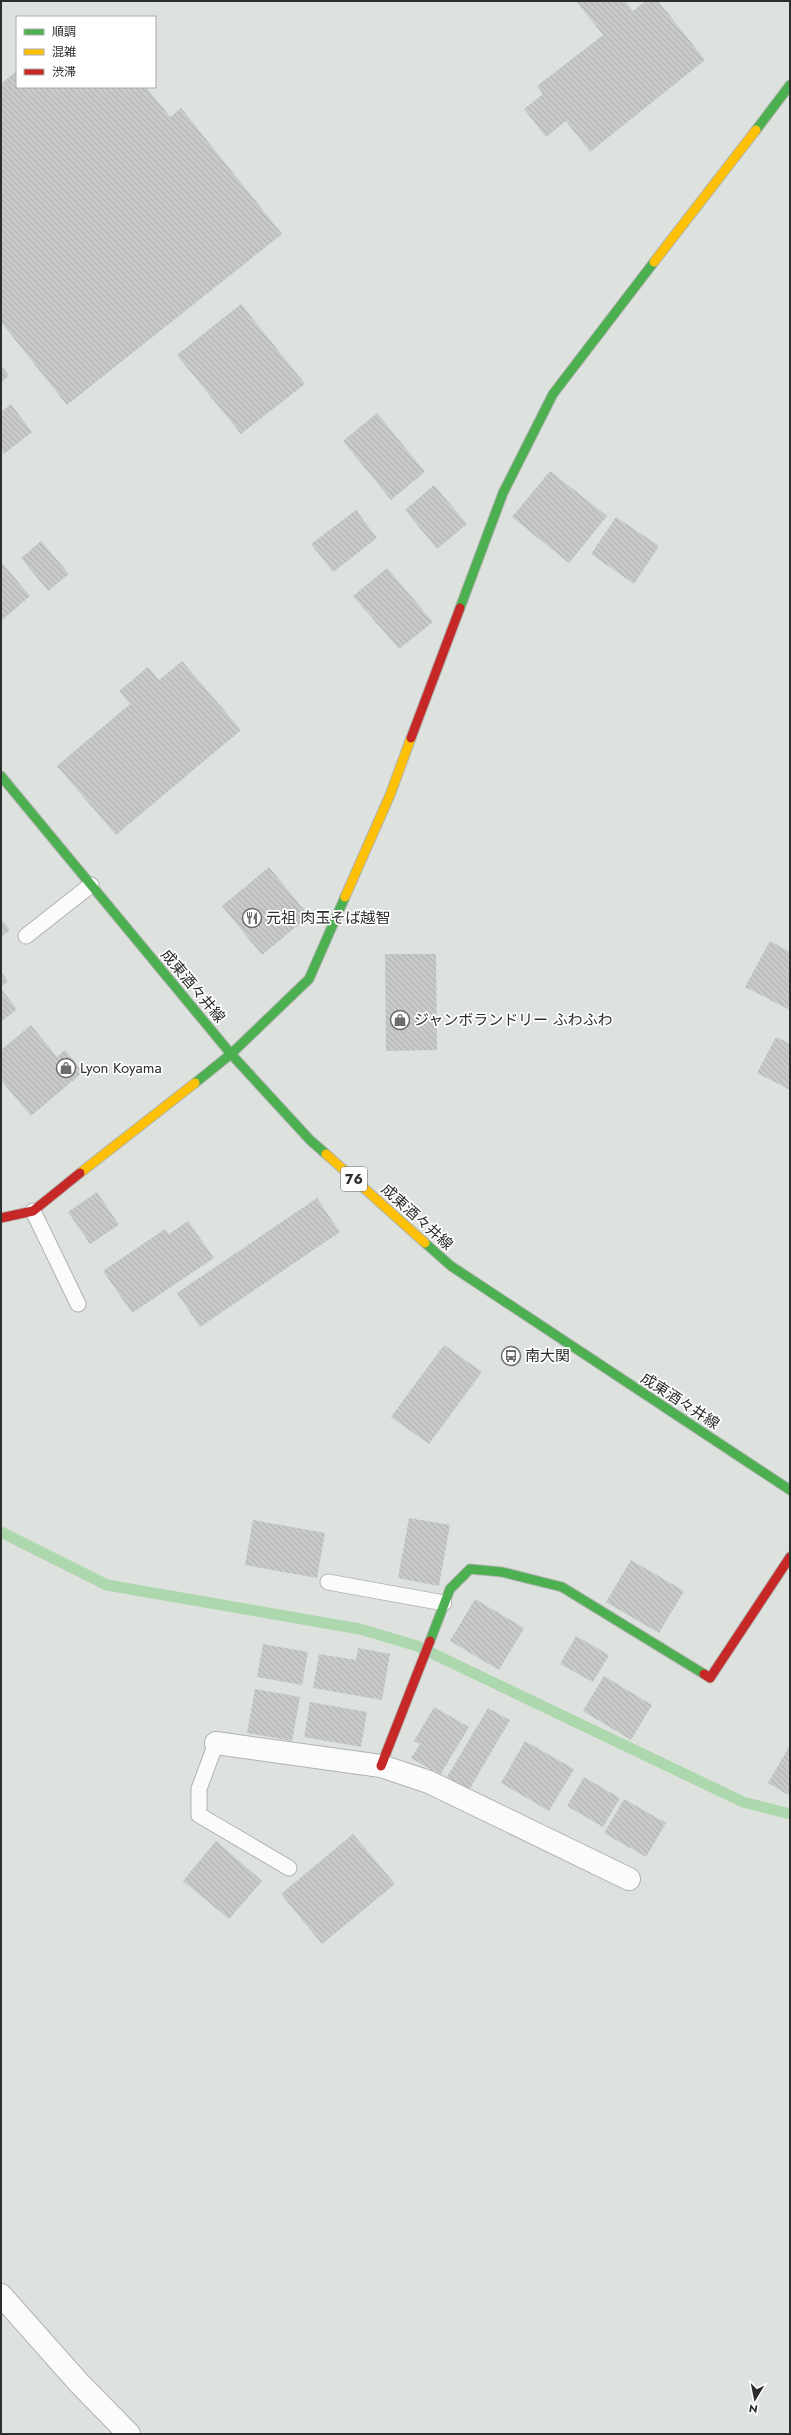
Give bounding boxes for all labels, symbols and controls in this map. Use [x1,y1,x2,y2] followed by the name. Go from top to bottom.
[16,16,156,88] legend
[52,23,76,41] text: 順調
[52,43,76,61] text: 混雑
[52,63,76,81] text: 渋滞
[241,907,263,929] restaurant icon: 元祖 肉玉そば越智
[266,907,391,929] place label: 元祖 肉玉そば越智
[156,944,230,1028] street label: 成東酒々井線
[389,1009,411,1031] shop icon: ジャンボランドリー ふわふわ
[414,1009,613,1031] place label: ジャンボランドリー ふわふわ
[55,1057,77,1079] shop icon: Lyon Koyama
[80,1057,162,1079] place label: Lyon Koyama
[341,1167,367,1191] road number: 76
[376,1179,458,1255] street label: 成東酒々井線
[500,1345,522,1367] bus stop icon: 南大関
[525,1345,570,1367] place label: 南大関
[636,1367,724,1435] street label: 成東酒々井線
[735,2379,775,2419] north arrow
[748,2400,759,2417] text: N

